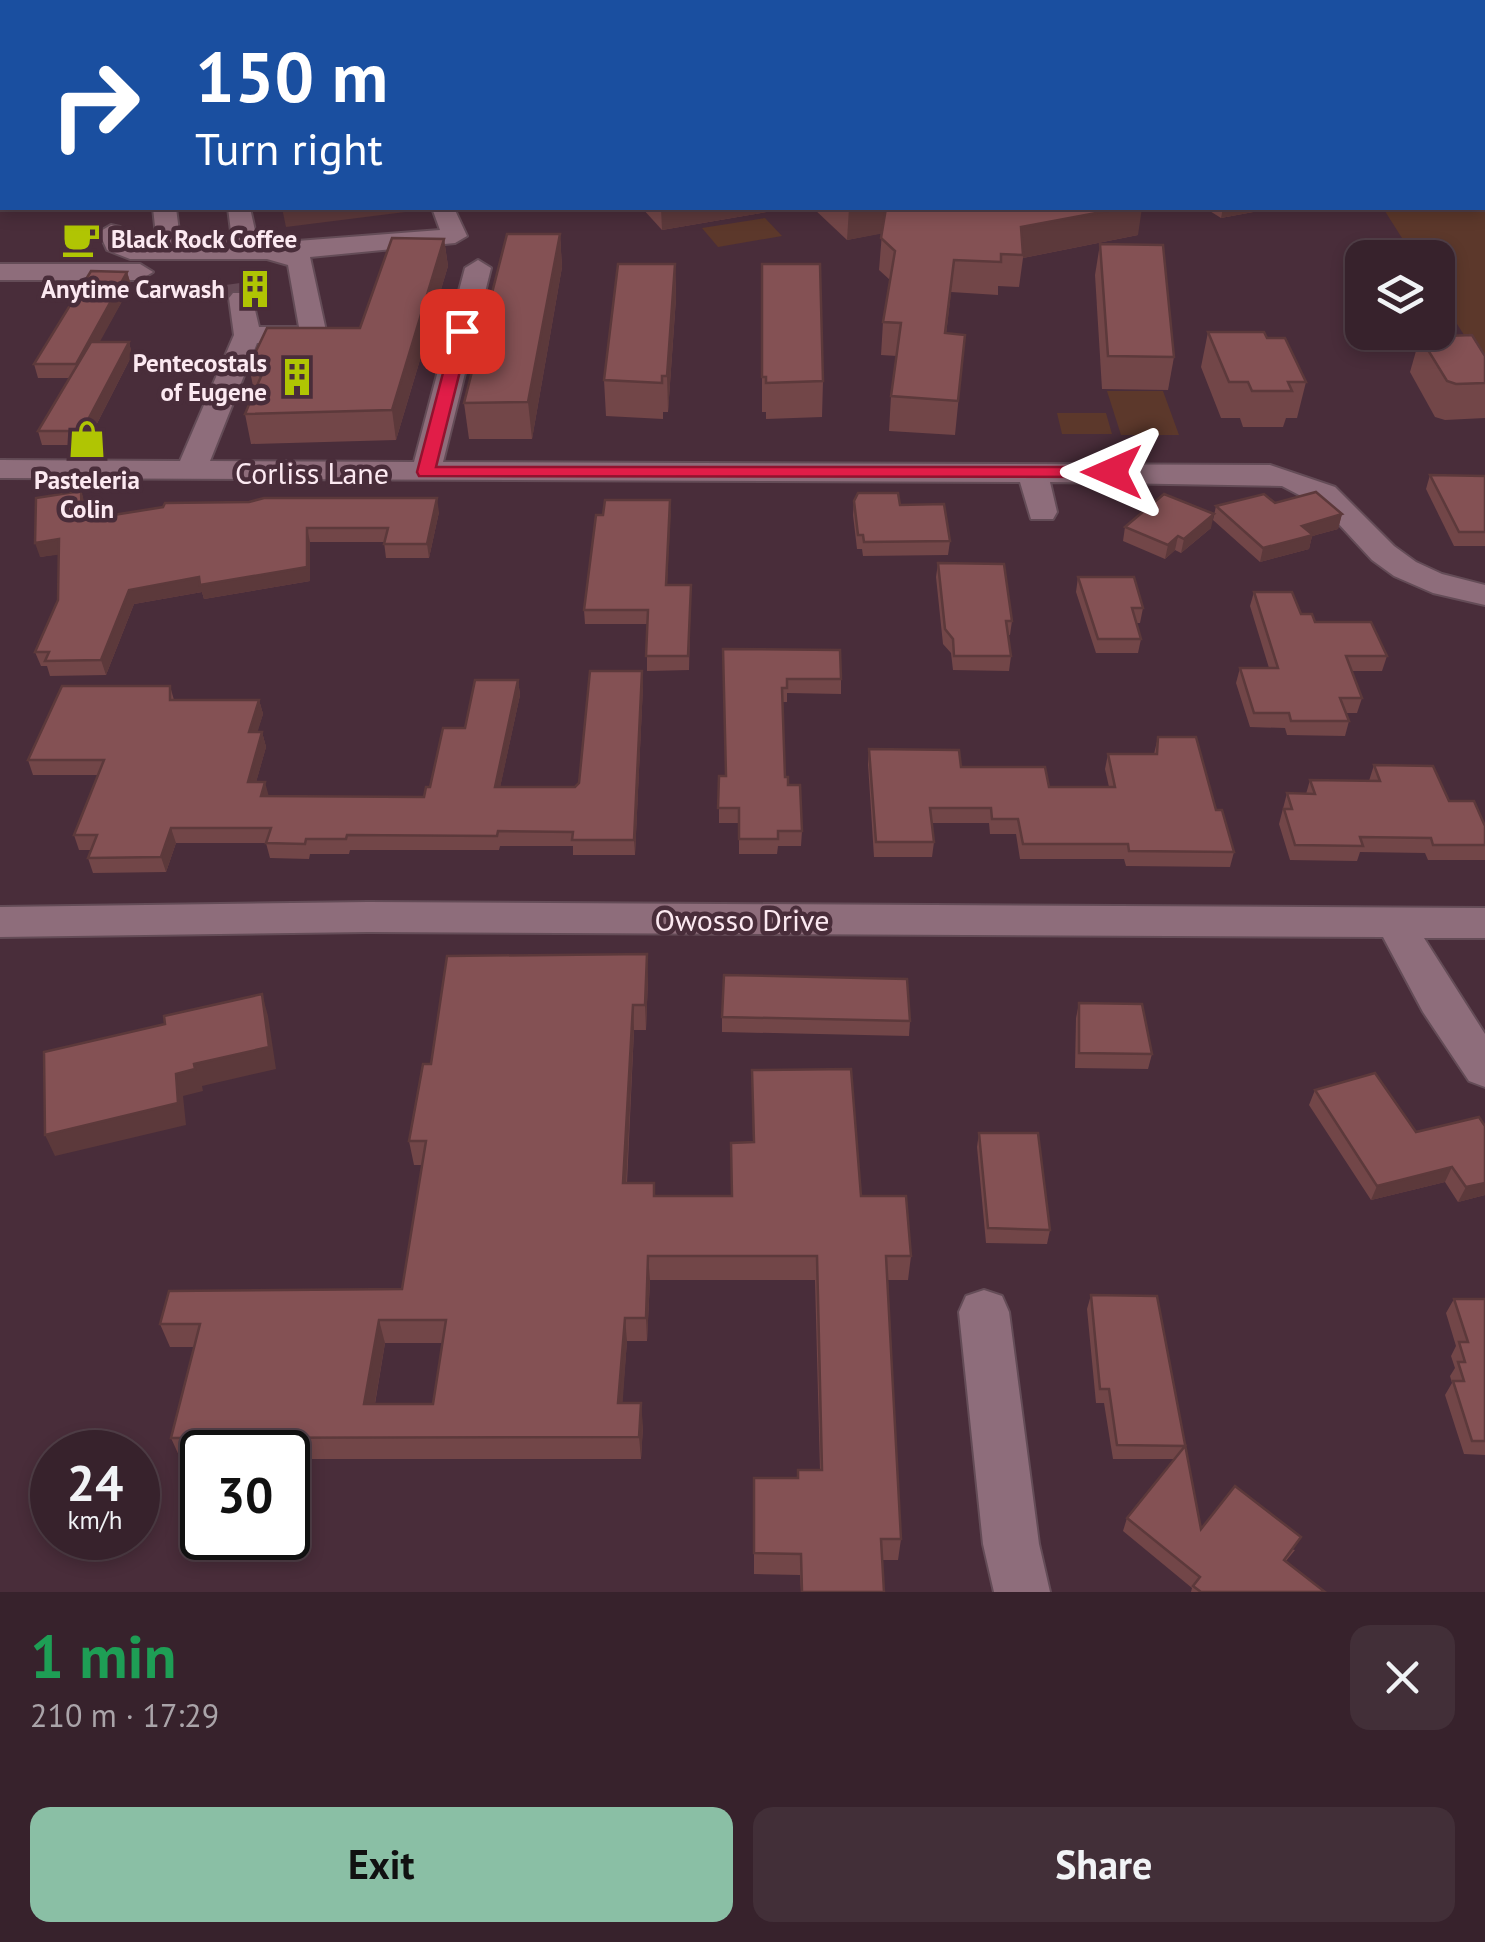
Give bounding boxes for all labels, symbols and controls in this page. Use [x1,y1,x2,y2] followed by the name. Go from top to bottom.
[195,31,388,121] text: 150 m
[30,40,160,170] icon: right
[195,119,383,177] text: Turn right
[60,218,102,260] cafe icon: Black Rock Coffee
[111,223,297,255] place label: Black Rock Coffee
[1345,240,1455,350] map controls
[1345,240,1455,350] button: layers
[234,268,276,310] building icon: Anytime Carwash
[41,273,225,305] place label: Anytime Carwash
[420,289,505,374] pin
[435,304,490,359] icon: arrive
[133,347,267,408] place label: Pentecostals of Eugene
[276,356,318,398] building icon: Pentecostals of Eugene
[66,418,108,460] shop icon: Pasteleria Colin
[1060,420,1164,524] position arrow
[235,453,389,492] street label: Corliss Lane
[34,464,140,525] place label: Pasteleria Colin
[655,900,829,939] street label: Owosso Drive
[180,1430,310,1560] speed limit sign: 30
[67,1450,123,1515] text: 24
[68,1504,122,1536] text: km/h
[30,1617,176,1695] text: 1 min
[1350,1625,1455,1730] button: close
[30,1694,219,1736] text: 210 m · 17:29
[30,1807,733,1922] button: Exit
[753,1807,1455,1922] button: Share

